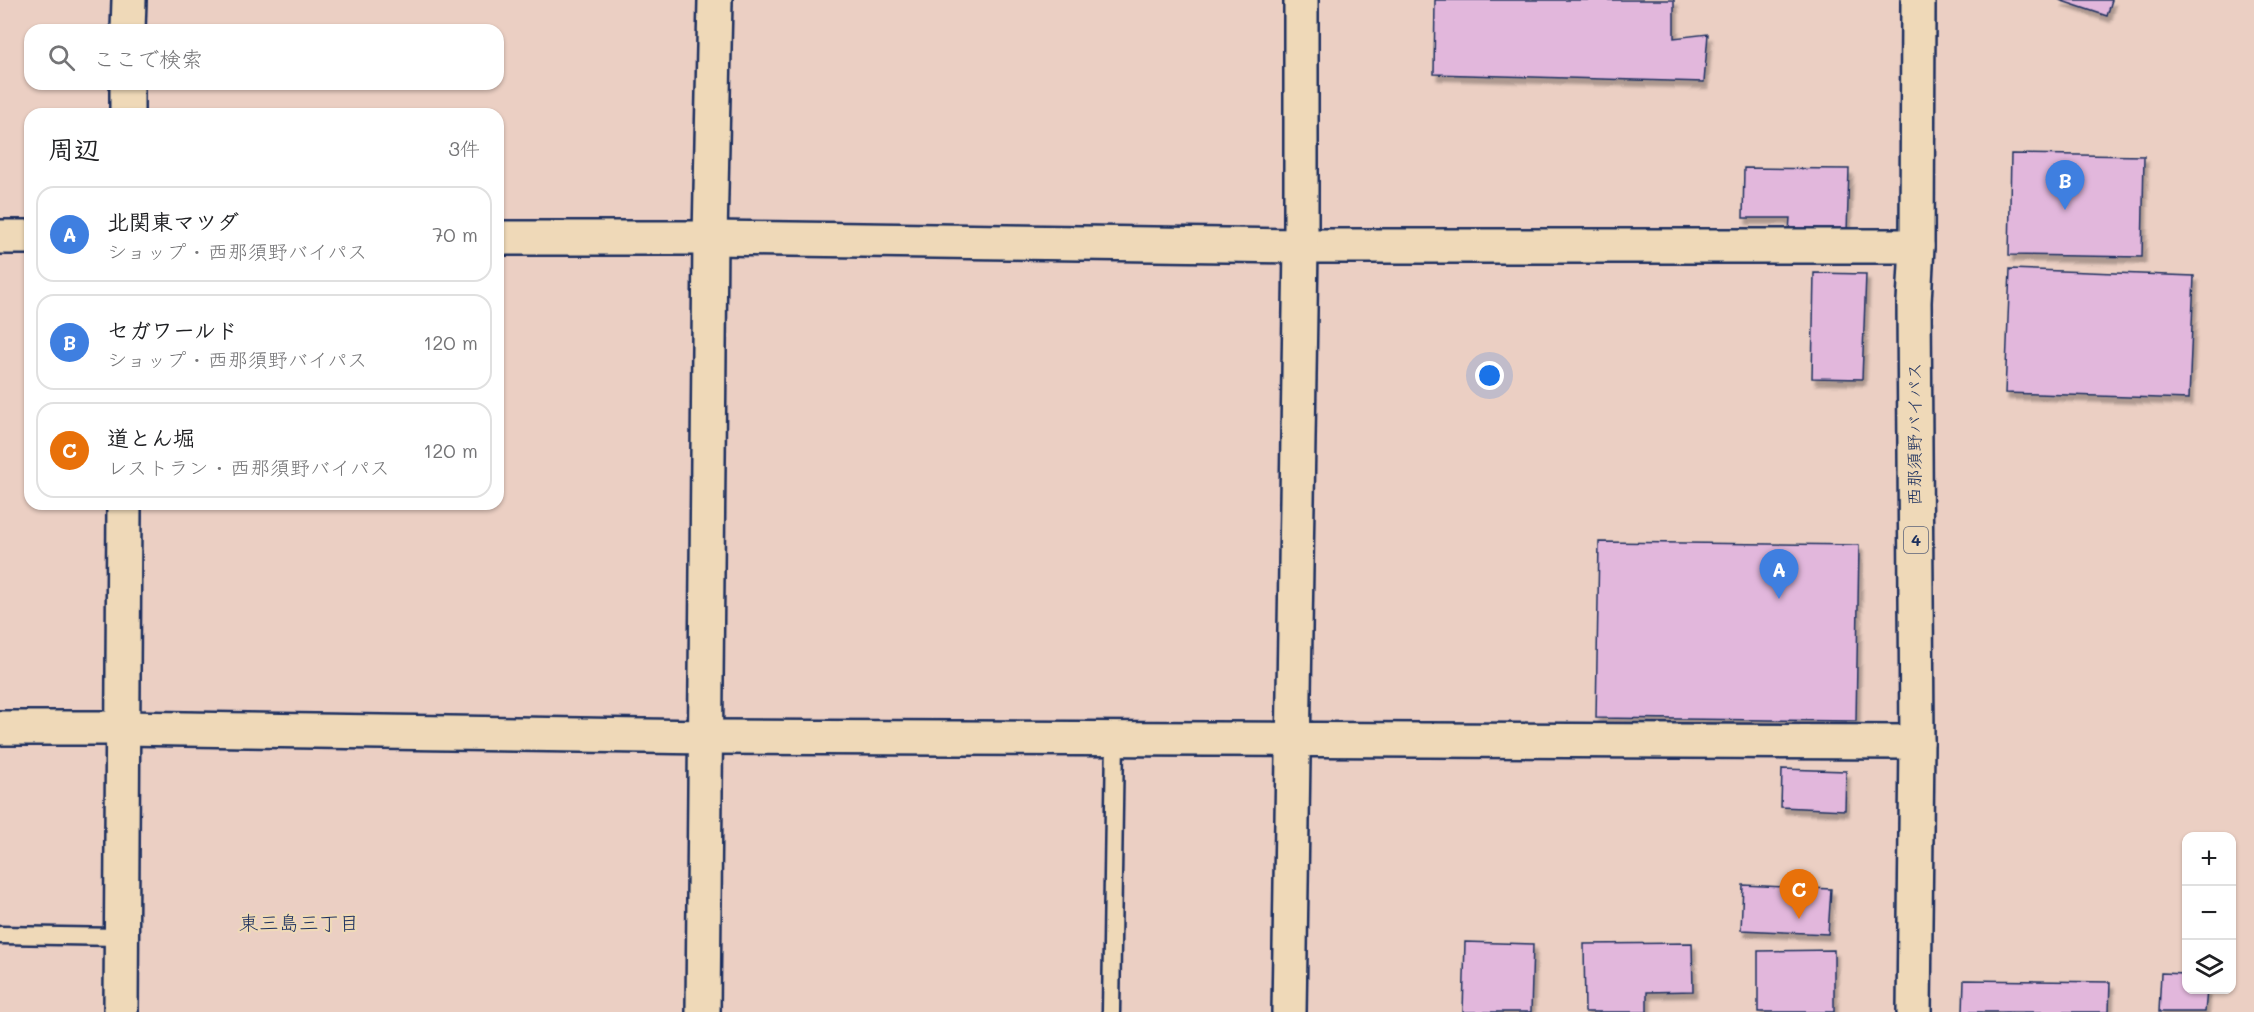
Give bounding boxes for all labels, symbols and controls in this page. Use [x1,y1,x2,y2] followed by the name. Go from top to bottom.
[24,24,504,90] search box
[45,41,78,74] icon: search
[93,44,203,73] text: ここで検索
[48,132,100,166] text: 周辺
[448,135,480,161] text: 3件
[2046,160,2084,210] pin: B
[107,207,239,236] text: 北関東マツダ
[63,221,76,247] text: A
[432,221,478,247] text: 70 m
[107,238,367,264] text: ショップ · 西那須野バイパス
[107,315,238,344] text: セガワールド
[63,329,76,355] text: B
[423,329,478,355] text: 120 m
[107,346,367,372] text: ショップ · 西那須野バイパス
[1475,361,1504,390] your location
[1902,362,1926,506] street label: 西那須野バイパス
[107,423,195,452] text: 道とん堀
[62,437,77,463] text: C
[423,437,478,463] text: 120 m
[107,454,390,480] text: レストラン · 西那須野バイパス
[1904,527,1928,553] road number: 4
[1760,550,1798,599] pin: A
[2182,832,2236,994] map controls
[2182,832,2236,886] button: +
[1780,870,1818,919] pin: C
[2182,886,2236,940] button: −
[239,909,359,935] district label: 東三島三丁目
[2182,940,2236,994] button: layers

